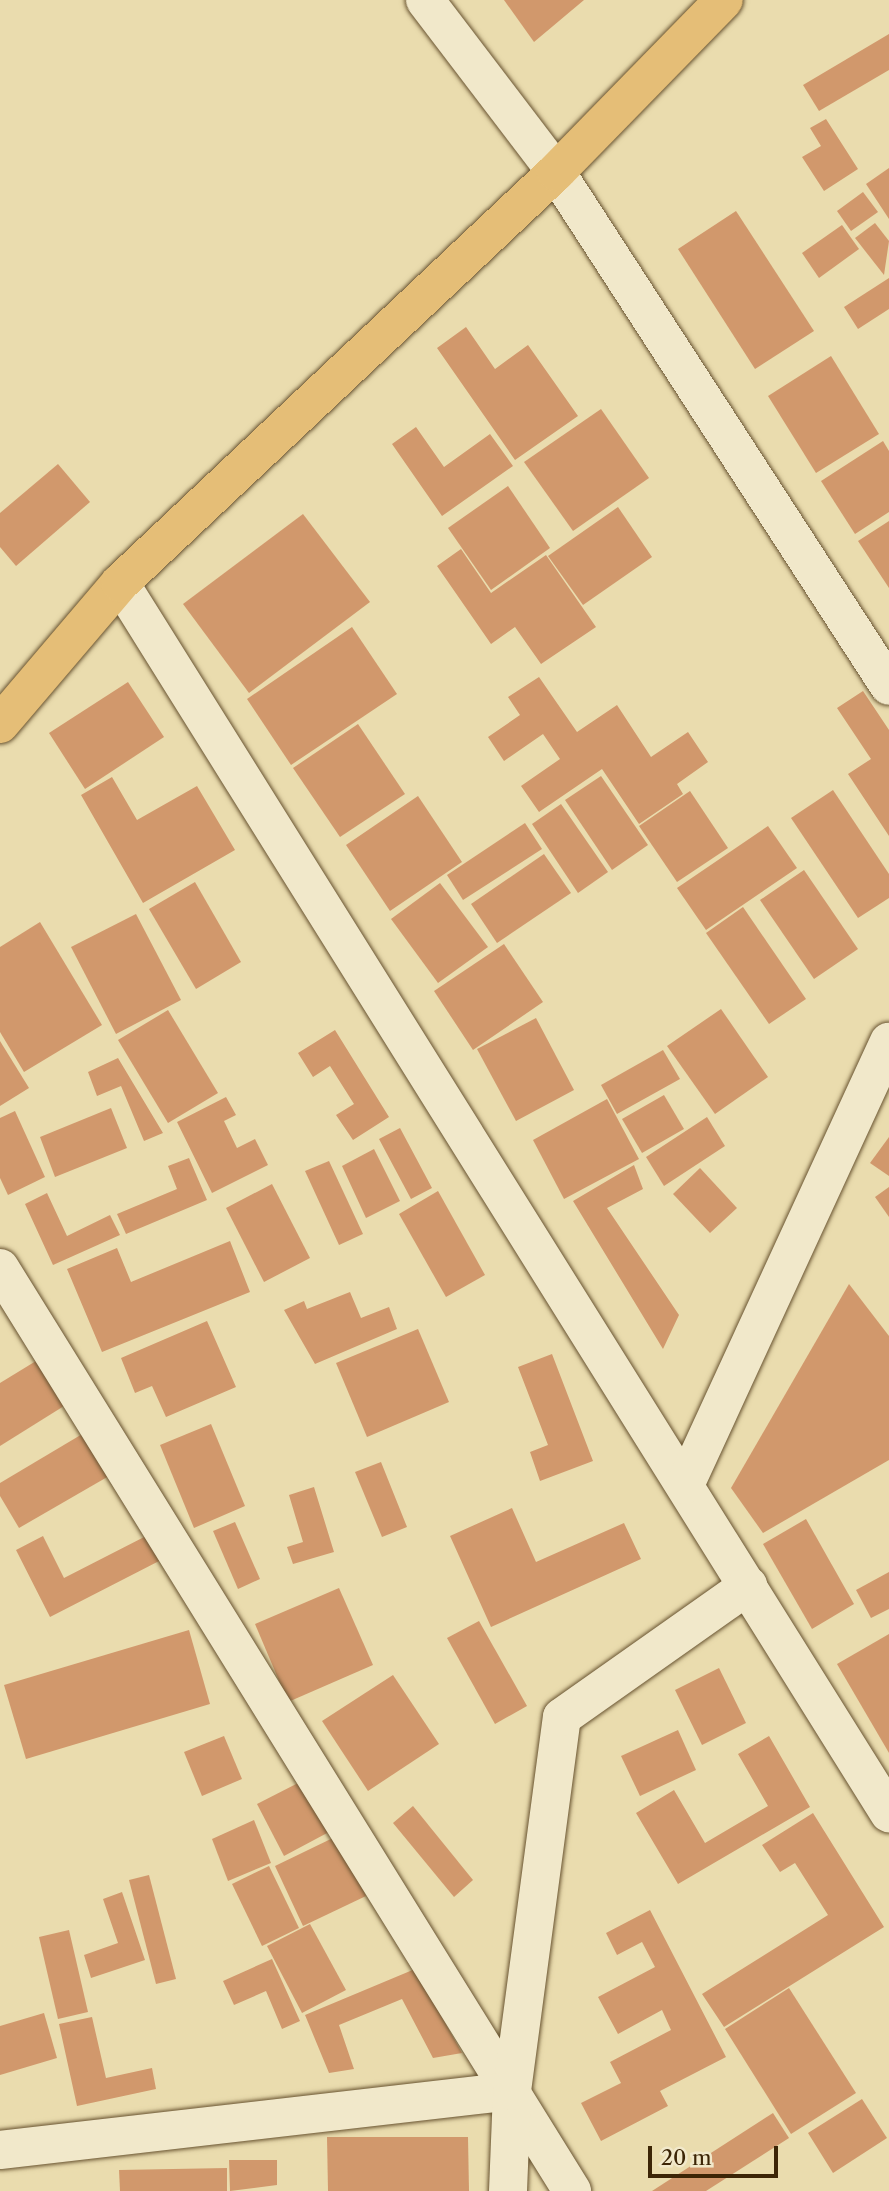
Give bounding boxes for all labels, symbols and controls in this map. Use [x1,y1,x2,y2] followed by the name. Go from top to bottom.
[651,2132,780,2176] scale bar
[661,2145,712,2170] text: 20 m

